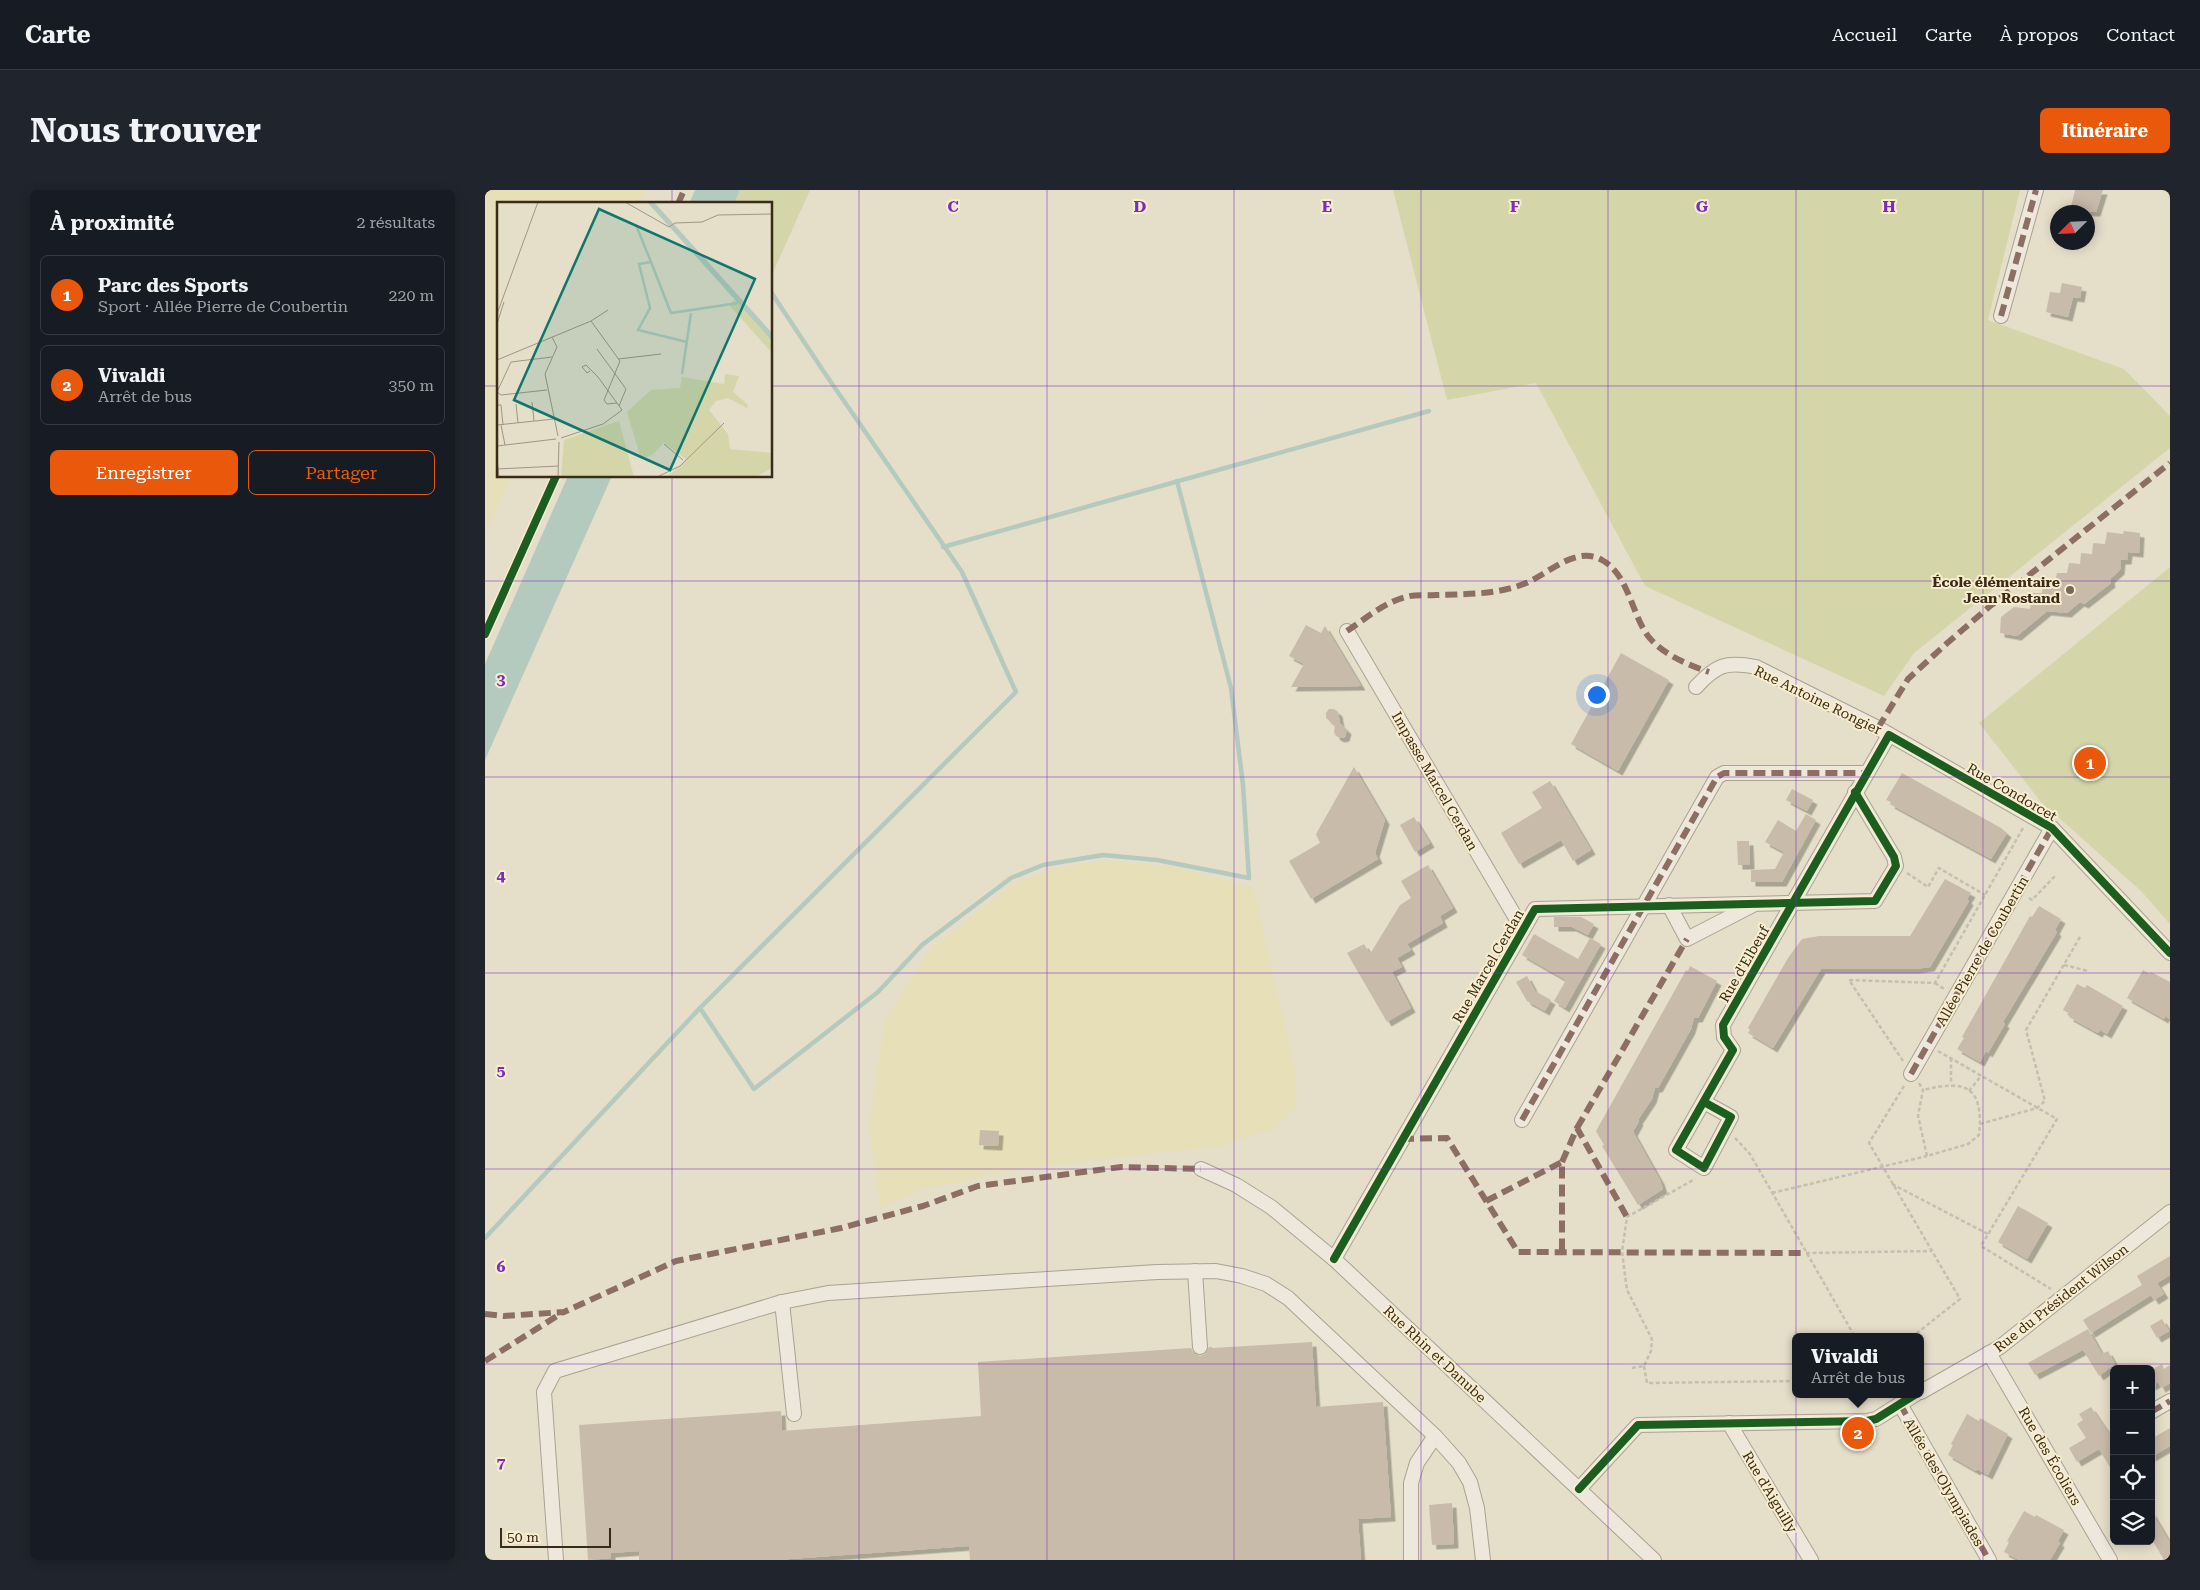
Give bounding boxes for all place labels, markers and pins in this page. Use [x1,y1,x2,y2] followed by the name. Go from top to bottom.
[1932,574,2061,606] place label: École élémentaire Jean Rostand
[2064,584,2076,596] marker: École élémentaire Jean Rostand
[2074,744,2106,782] pin: 1
[1842,1414,1874,1452] pin: 2

